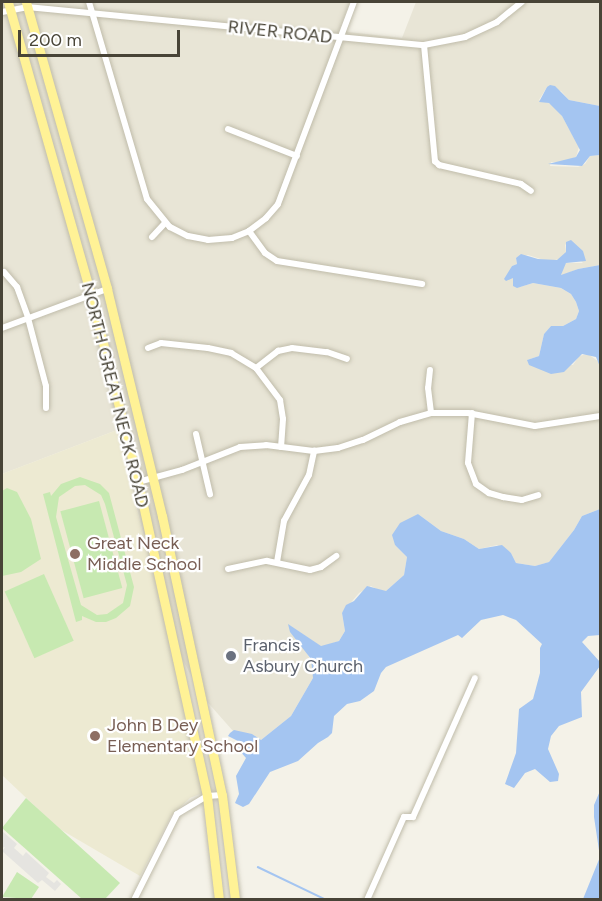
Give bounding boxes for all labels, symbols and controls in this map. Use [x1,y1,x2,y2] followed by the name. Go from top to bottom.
[227,16,333,48] street label: RIVER ROAD
[21,18,183,56] scale bar
[29,29,82,51] text: 200 m
[76,280,154,510] street label: NORTH GREAT NECK ROAD
[87,533,201,576] place label: Great Neck Middle School
[68,547,82,561] marker: Great Neck Middle School
[243,635,363,678] place label: Francis Asbury Church
[224,649,238,663] marker: Francis Asbury Church
[107,715,258,758] place label: John B Dey Elementary School
[88,729,102,743] marker: John B Dey Elementary School

